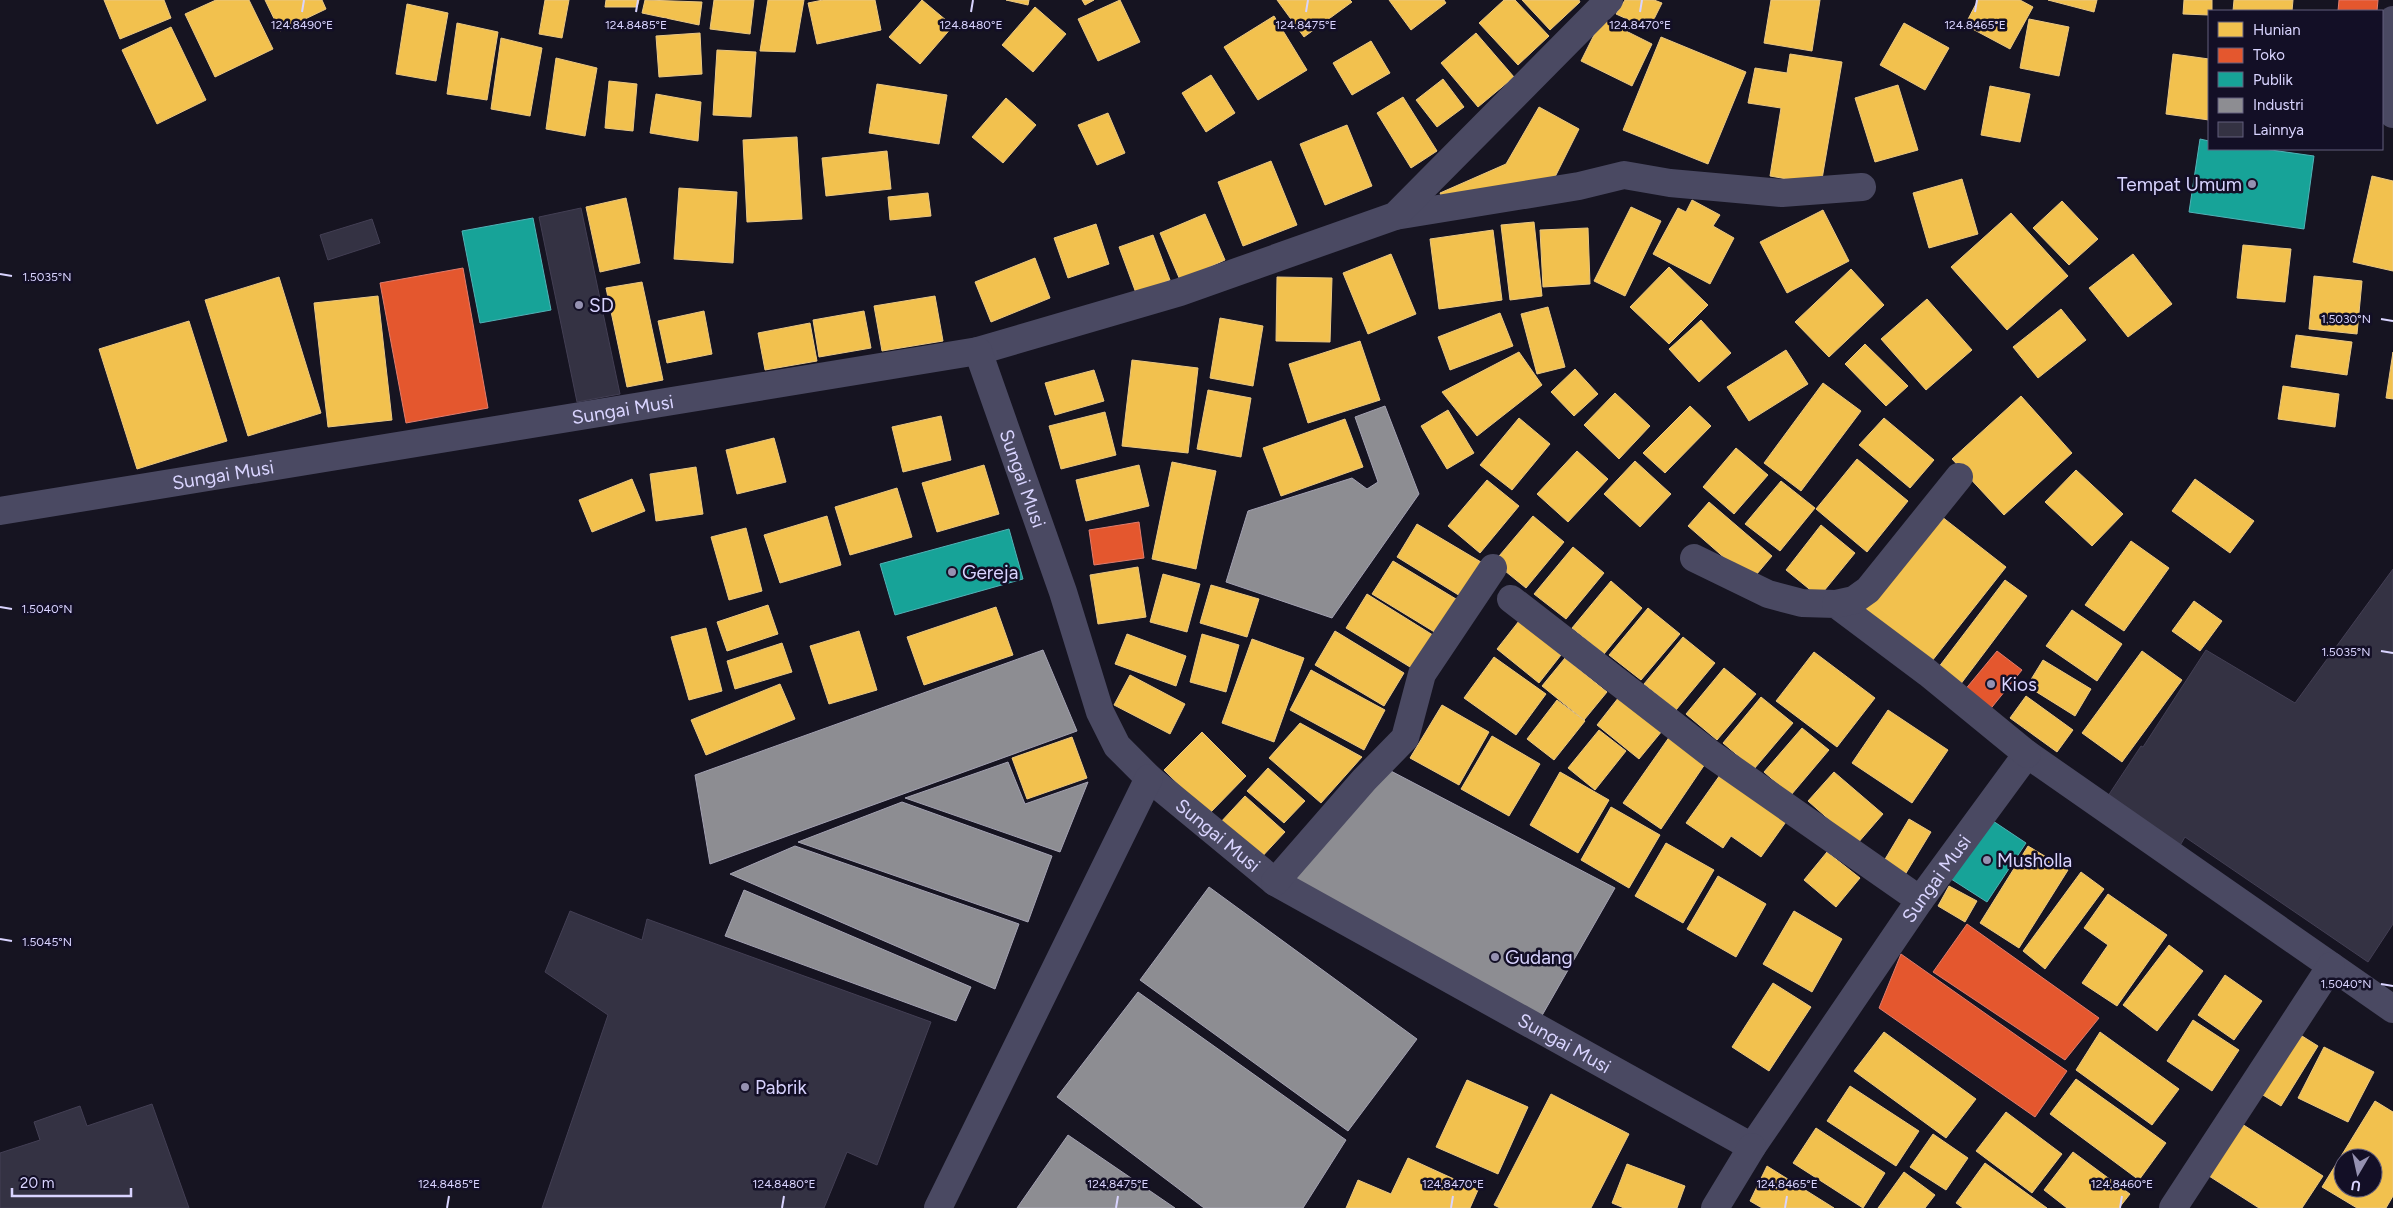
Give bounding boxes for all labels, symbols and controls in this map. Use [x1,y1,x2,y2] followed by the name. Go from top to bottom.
[2208,10,2383,150] legend
[271,18,333,32] text: 124.8490°E
[605,18,667,32] text: 124.8485°E
[939,18,1003,32] text: 124.8480°E
[1275,18,1337,32] text: 124.8475°E
[1609,18,1671,32] text: 124.8470°E
[1944,18,2006,32] text: 124.8465°E
[2253,21,2301,39] text: Hunian
[2253,46,2285,64] text: Toko
[2253,71,2294,89] text: Publik
[2253,96,2304,114] text: Industri
[2253,121,2304,139] text: Lainnya
[2117,173,2242,196] place label: Tempat Umum
[2246,178,2258,190] marker: Tempat Umum
[22,270,72,284] text: 1.5035°N
[589,294,614,317] place label: SD
[573,299,585,311] marker: SD
[2321,312,2371,326] text: 1.5030°N
[570,389,675,429] street label: Sungai Musi
[995,426,1051,531] street label: Sungai Musi
[170,455,276,494] street label: Sungai Musi
[962,561,1018,584] place label: Gereja
[946,566,958,578] marker: Gereja
[22,602,72,616] text: 1.5040°N
[2321,645,2371,659] text: 1.5035°N
[2001,673,2037,696] place label: Kios
[1985,678,1997,690] marker: Kios
[1171,793,1265,877] street label: Sungai Musi
[1897,830,1976,927] street label: Sungai Musi
[1997,849,2072,872] place label: Musholla
[1981,854,1993,866] marker: Musholla
[22,935,72,949] text: 1.5045°N
[1505,946,1573,969] place label: Gudang
[1489,951,1501,963] marker: Gudang
[2321,977,2371,991] text: 1.5040°N
[1514,1008,1615,1078] street label: Sungai Musi
[755,1076,807,1099] place label: Pabrik
[739,1081,751,1093] marker: Pabrik
[2333,1148,2383,1198] north arrow
[12,1166,131,1198] scale bar
[20,1174,54,1192] text: 20 m
[2350,1176,2362,1195] text: U
[418,1177,480,1191] text: 124.8485°E
[752,1177,816,1191] text: 124.8480°E
[1087,1177,1149,1191] text: 124.8475°E
[1422,1177,1484,1191] text: 124.8470°E
[1756,1177,1818,1191] text: 124.8465°E
[2091,1177,2153,1191] text: 124.8460°E

